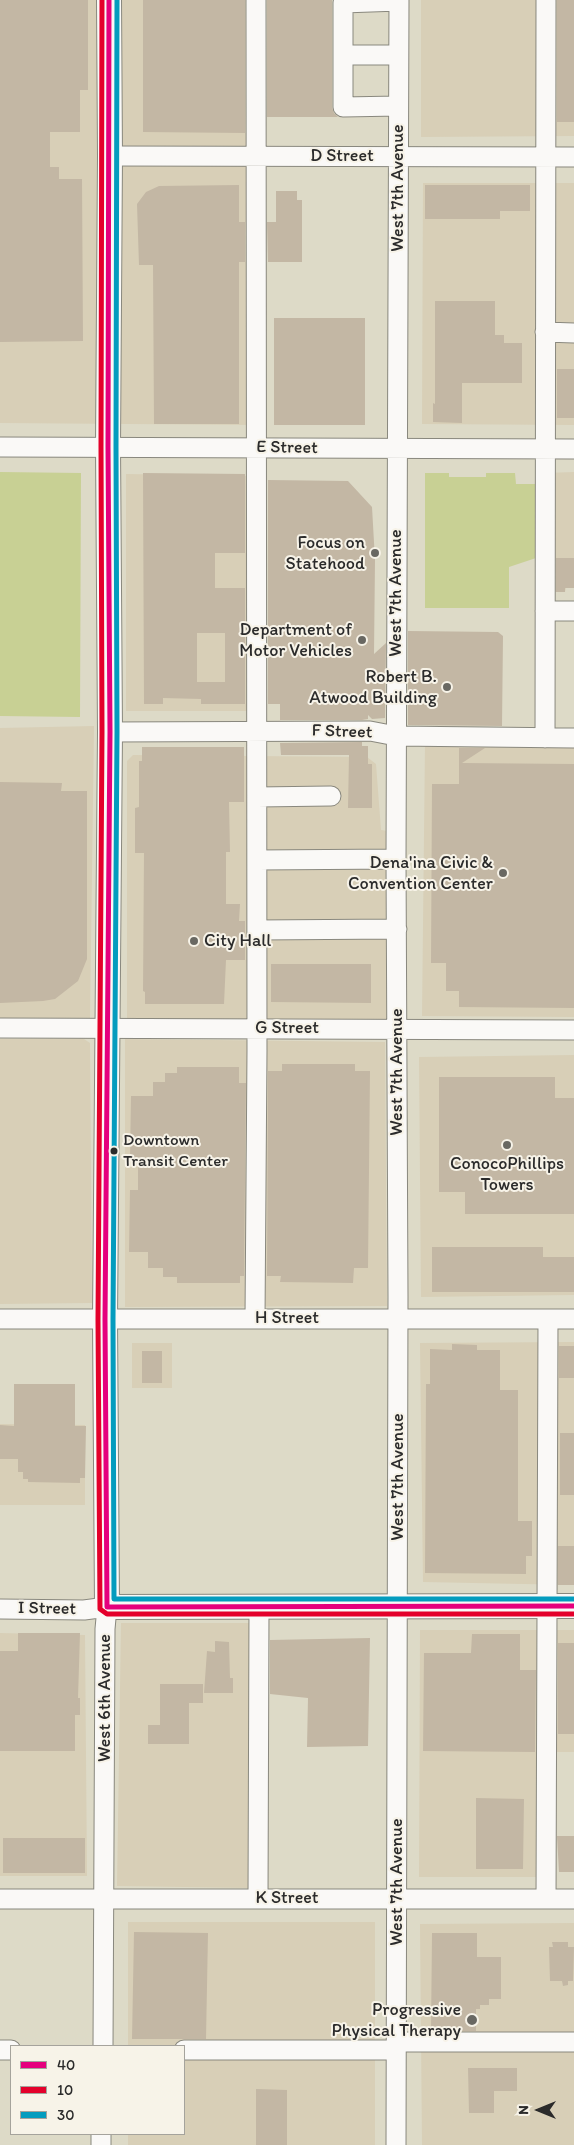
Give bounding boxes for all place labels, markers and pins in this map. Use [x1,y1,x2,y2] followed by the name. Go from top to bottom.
[286,532,365,574] place label: Focus on Statehood
[369,547,381,559] marker: Focus on Statehood
[239,619,352,662] place label: Department of Motor Vehicles
[356,634,368,646] marker: Department of Motor Vehicles
[309,666,437,709] place label: Robert B. Atwood Building
[441,681,453,693] marker: Robert B. Atwood Building
[348,852,493,894] place label: Dena'ina Civic & Convention Center
[497,867,509,879] marker: Dena'ina Civic & Convention Center
[204,930,271,952] place label: City Hall
[188,935,200,947] marker: City Hall
[123,1131,228,1171] place label: Downtown Transit Center
[501,1139,513,1151] marker: ConocoPhillips Towers
[109,1146,119,1156] marker: Downtown Transit Center
[450,1153,564,1196] place label: ConocoPhillips Towers
[331,1999,461,2042] place label: Progressive Physical Therapy
[465,2013,479,2027] marker: Progressive Physical Therapy

